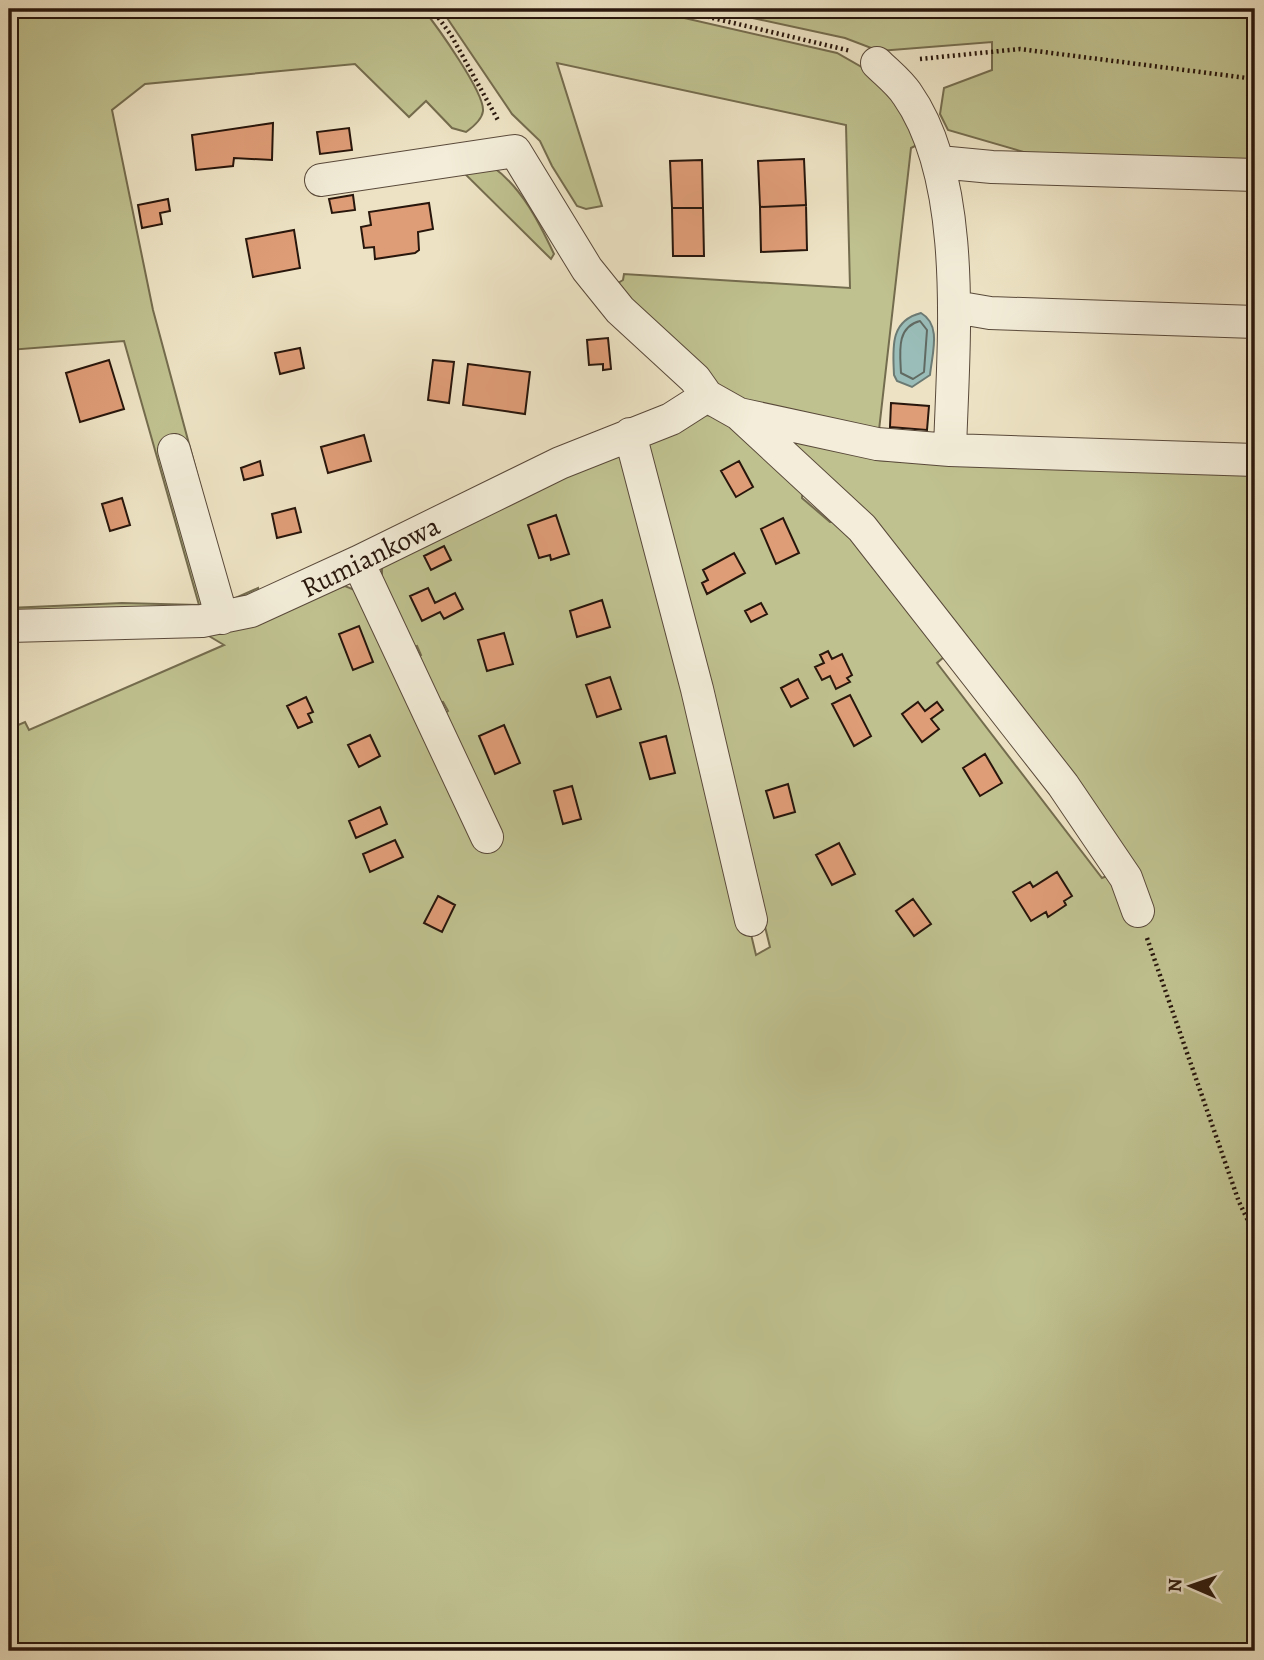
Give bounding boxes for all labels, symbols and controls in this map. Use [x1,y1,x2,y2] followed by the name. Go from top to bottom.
[295,507,446,607] street label: Rumiankowa
[1156,1552,1226,1622] north arrow
[1162,1578,1188,1593] text: N

